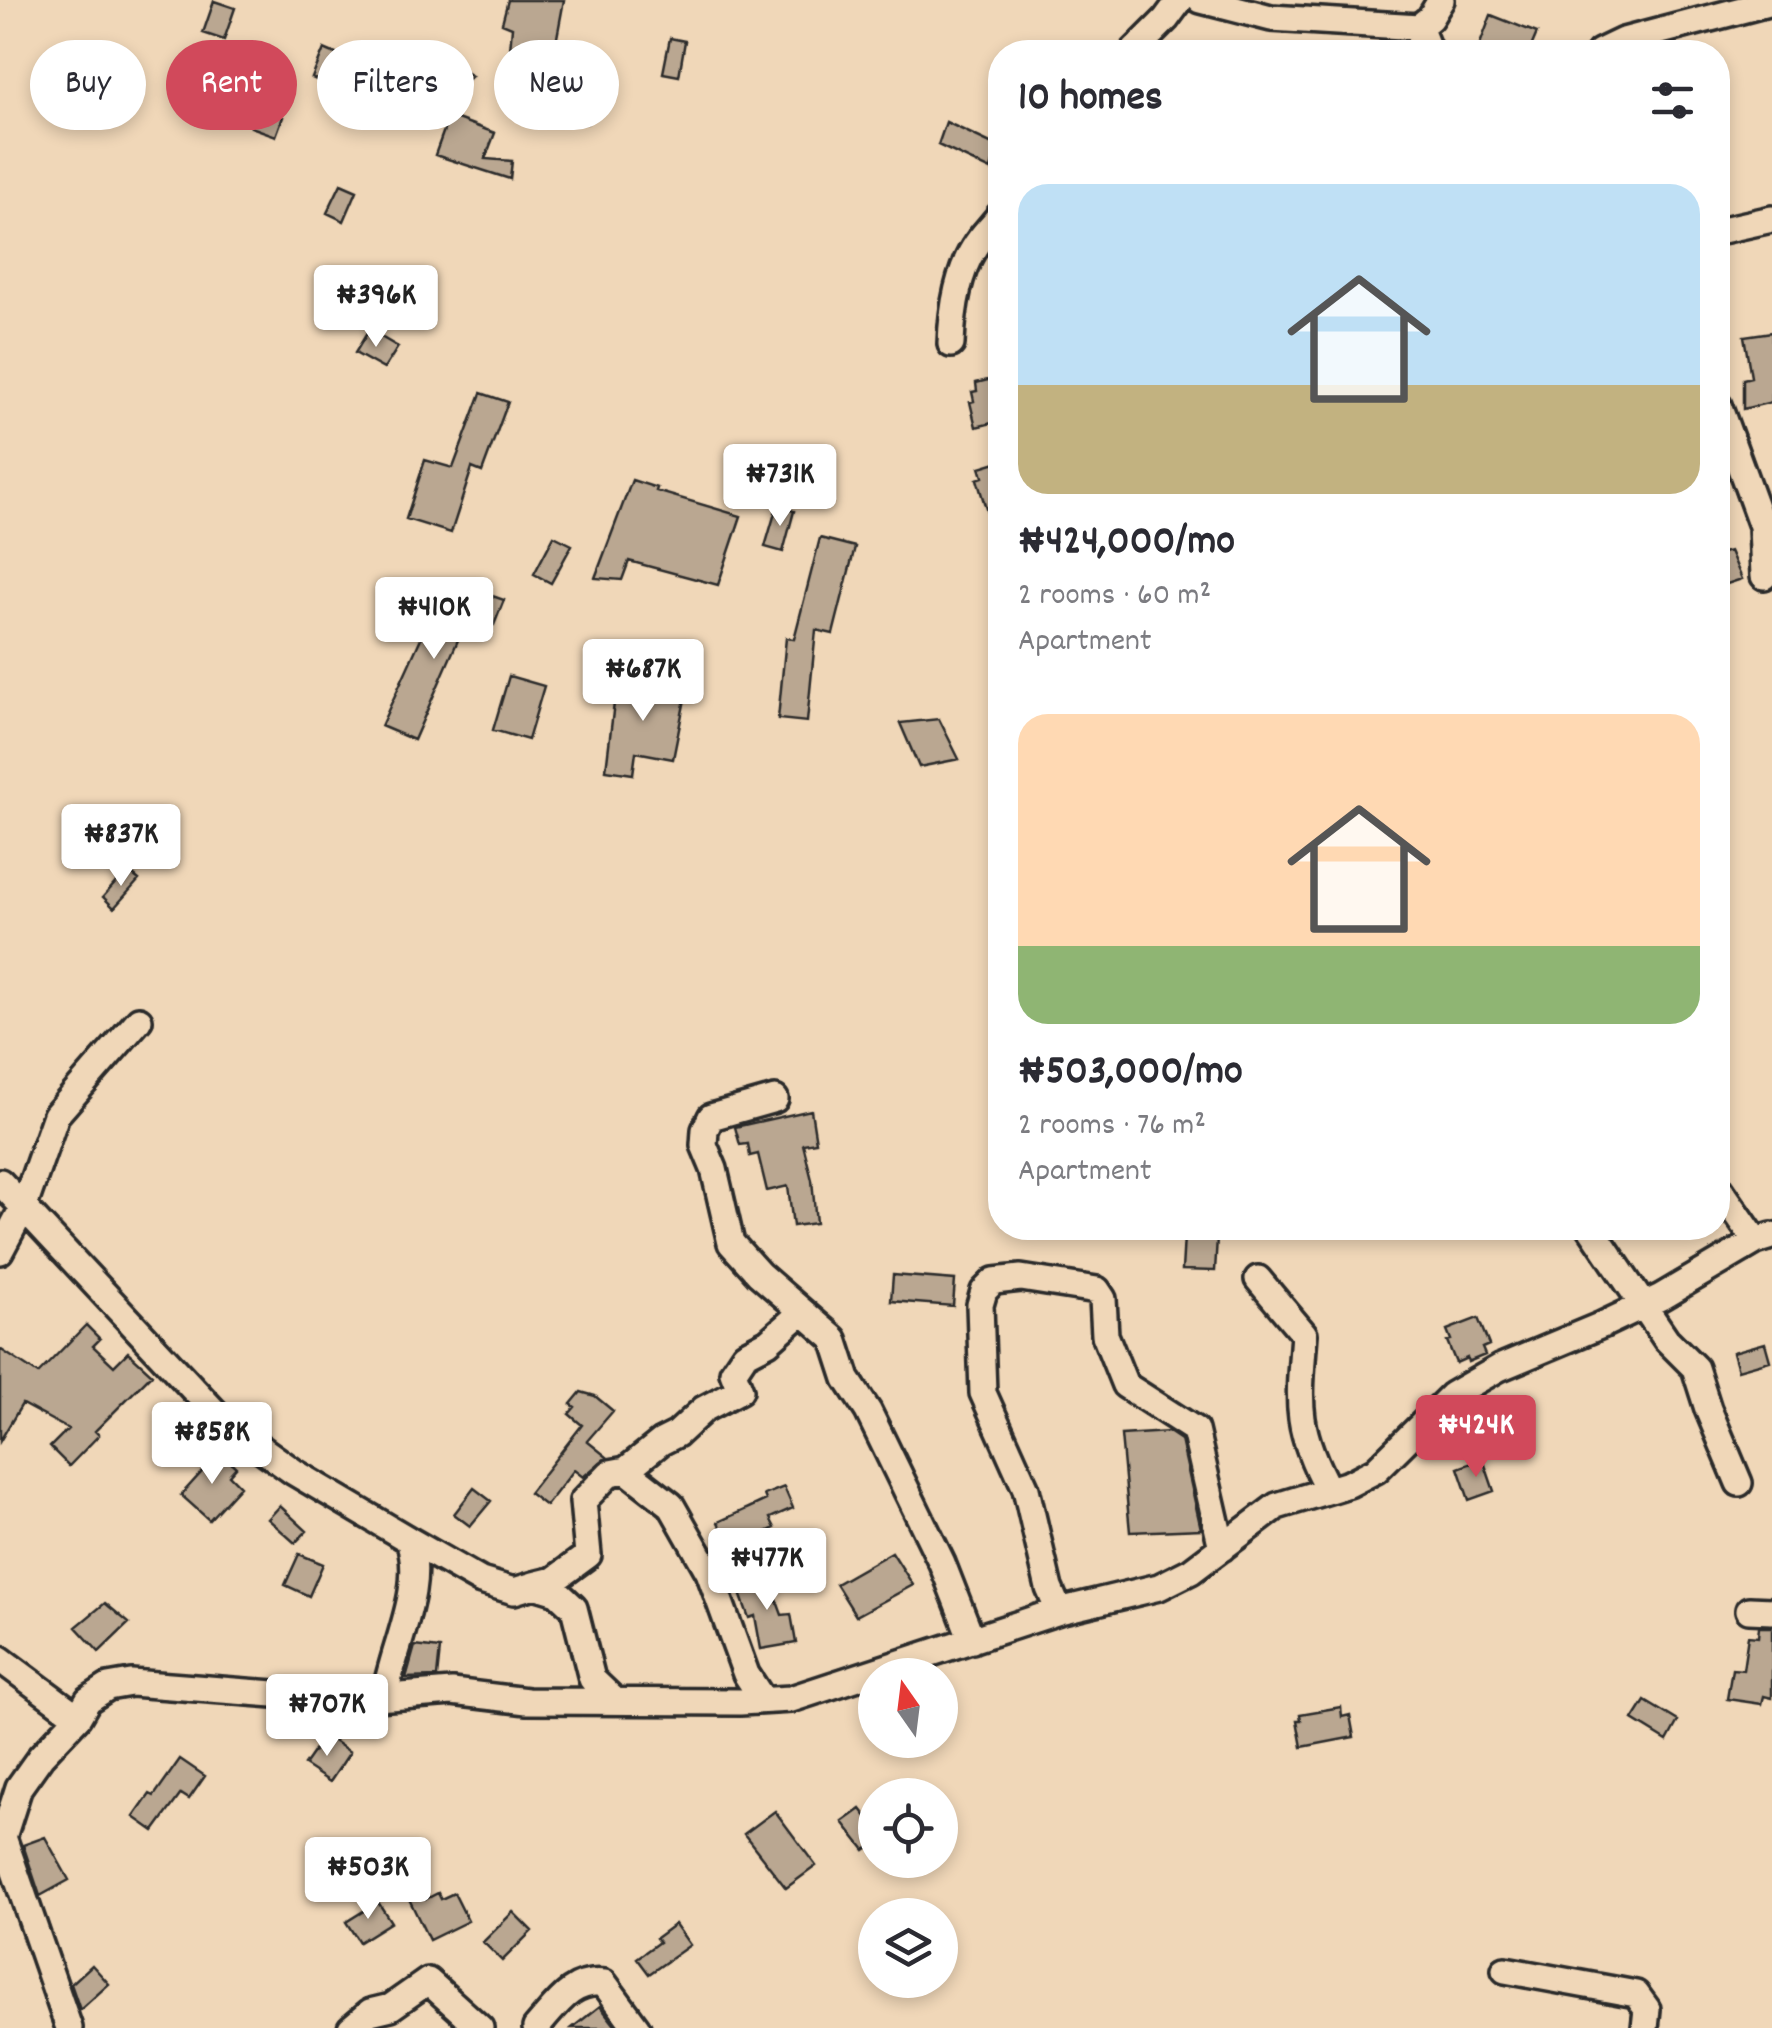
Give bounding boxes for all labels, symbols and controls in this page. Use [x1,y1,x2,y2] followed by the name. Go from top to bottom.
[30,40,146,130] chip: Buy
[166,40,297,130] chip: Rent
[317,40,474,130] chip: Filters
[494,40,619,130] chip: New
[1018,70,1163,130] text: 10 homes
[1645,73,1700,128] icon: filters
[1269,249,1449,429] icon: home
[306,265,446,350] pin: ₦396K
[336,274,416,320] text: ₦396K
[710,444,850,529] pin: ₦731K
[745,453,815,499] text: ₦731K
[1018,514,1235,574] text: ₦424,000/mo
[1018,574,1211,620] text: 2 rooms · 60 m²
[364,577,504,662] pin: ₦410K
[397,586,471,632] text: ₦410K
[1018,620,1152,666] text: Apartment
[573,639,713,724] pin: ₦687K
[605,648,681,694] text: ₦687K
[1269,779,1449,959] icon: home
[51,804,191,889] pin: ₦837K
[83,813,159,859] text: ₦837K
[1018,1044,1243,1104] text: ₦503,000/mo
[1018,1104,1206,1150] text: 2 rooms · 76 m²
[1018,1150,1152,1196] text: Apartment
[1406,1395,1546,1480] pin: ₦424K
[142,1402,282,1487] pin: ₦858K
[1438,1404,1514,1450] text: ₦424K
[174,1411,250,1457] text: ₦858K
[697,1528,837,1613] pin: ₦477K
[730,1537,804,1583] text: ₦477K
[858,1658,958,1758] north arrow
[858,1658,958,1998] map controls
[257,1674,397,1759] pin: ₦707K
[288,1683,366,1729] text: ₦707K
[858,1778,958,1878] button: locate
[298,1837,438,1922] pin: ₦503K
[327,1846,409,1892] text: ₦503K
[858,1898,958,1998] button: layers

